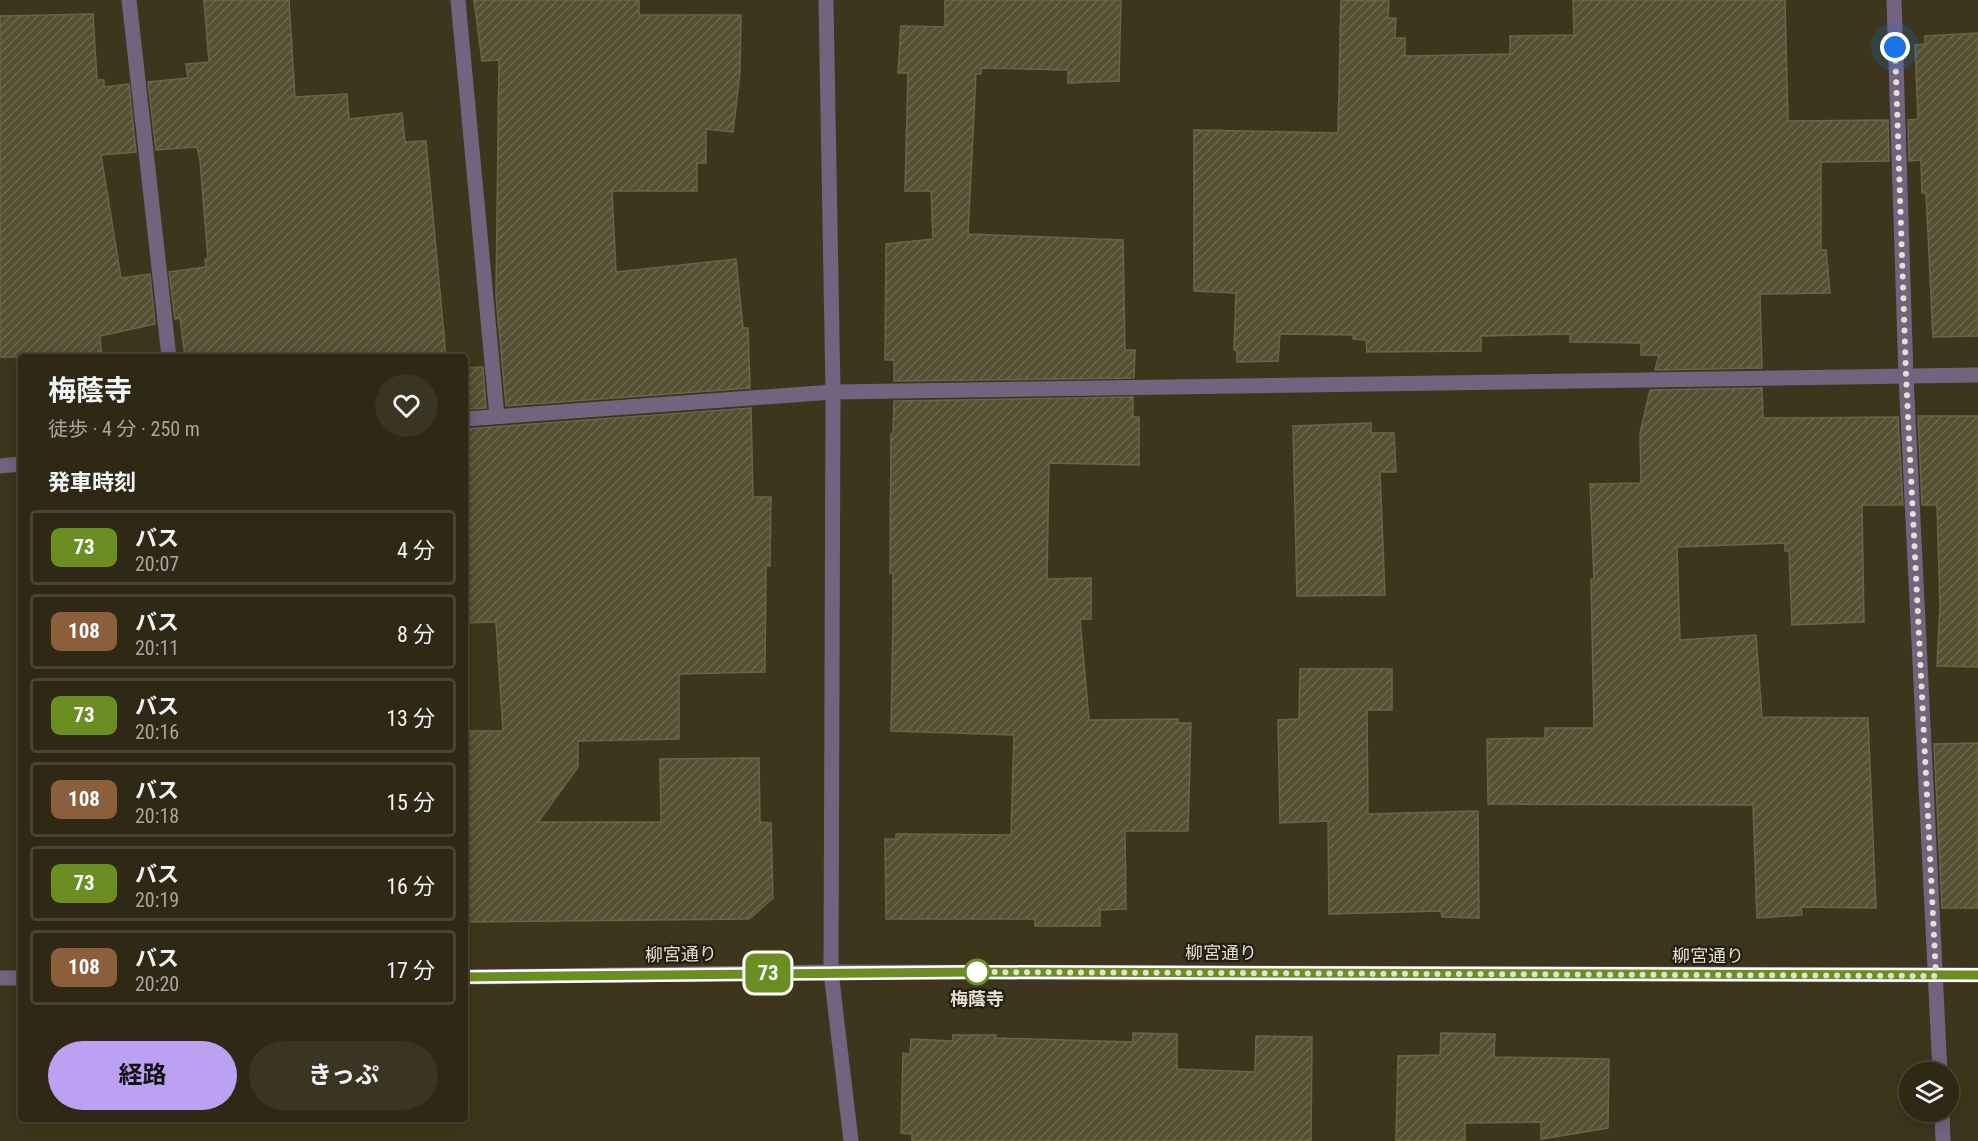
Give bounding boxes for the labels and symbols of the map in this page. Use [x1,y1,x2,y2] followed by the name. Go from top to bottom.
[1880,32,1910,62] your location
[1185,942,1257,963] street label: 柳宮通り
[645,943,717,965] street label: 柳宮通り
[1672,945,1744,966] street label: 柳宮通り
[741,954,795,992] line badge: 73
[964,959,990,985] marker: 梅蔭寺
[950,988,1004,1009] place label: 梅蔭寺

